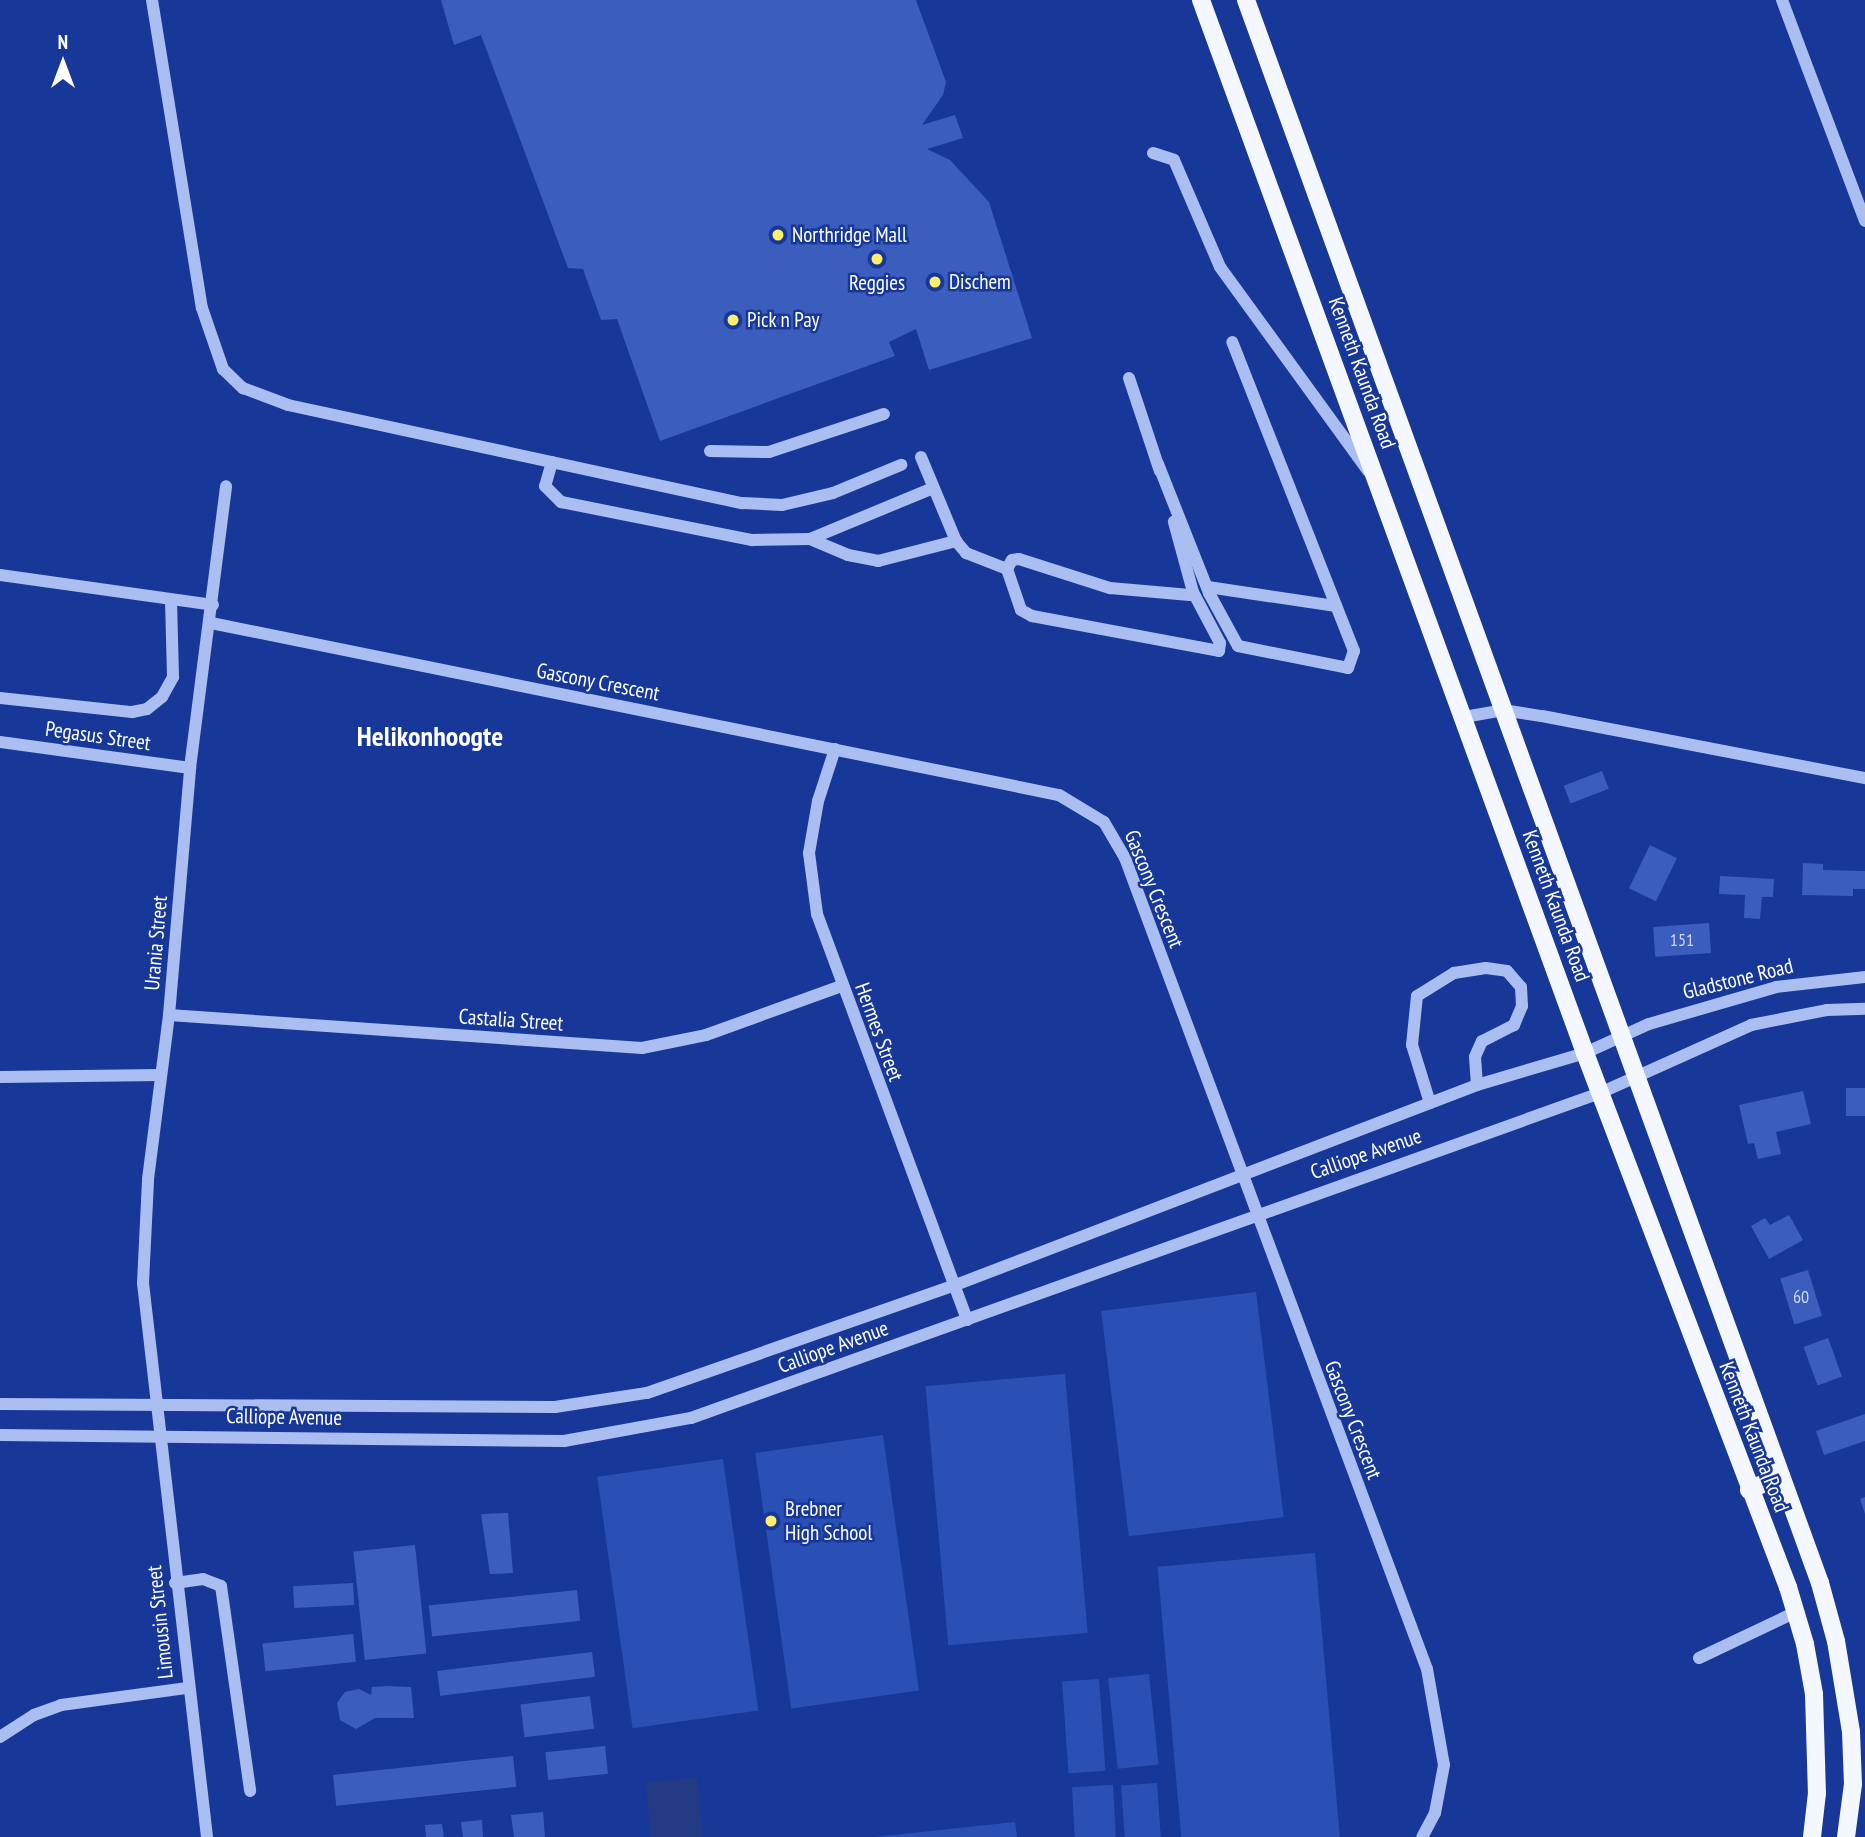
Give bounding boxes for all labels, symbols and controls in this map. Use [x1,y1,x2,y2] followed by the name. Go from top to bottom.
[28,28,98,98] north arrow
[58,30,68,54] text: N
[792,222,907,248] place label: Northridge Mall
[770,227,786,243] marker: Northridge Mall
[869,251,885,267] marker: Reggies
[949,269,1011,295] place label: Dischem
[849,270,905,296] place label: Reggies
[927,274,943,290] marker: Dischem
[1323,294,1401,452] street label: Kenneth Kaunda Road
[747,307,820,333] place label: Pick n Pay
[725,312,741,328] marker: Pick n Pay
[534,658,662,706] street label: Gascony Crescent
[44,716,152,756] street label: Pegasus Street
[357,719,503,753] district label: Helikonhoogte
[1119,826,1189,952] street label: Gascony Crescent
[1517,827,1595,985] street label: Kenneth Kaunda Road
[139,894,173,992] street label: Urania Street
[1670,929,1694,951] house number: 151
[1680,953,1796,1005] street label: Gladstone Road
[850,979,908,1085] street label: Hermes Street
[458,1004,564,1036] street label: Castalia Street
[1307,1123,1425,1185] street label: Calliope Avenue
[1793,1286,1809,1308] house number: 60
[774,1315,892,1379] street label: Calliope Avenue
[1319,1357,1387,1483] street label: Gascony Crescent
[1714,1358,1794,1516] street label: Kenneth Kaunda Road
[226,1403,342,1431] street label: Calliope Avenue
[785,1496,872,1546] place label: Brebner High School
[763,1513,779,1529] marker: Brebner High School
[142,1564,178,1680] street label: Limousin Street

